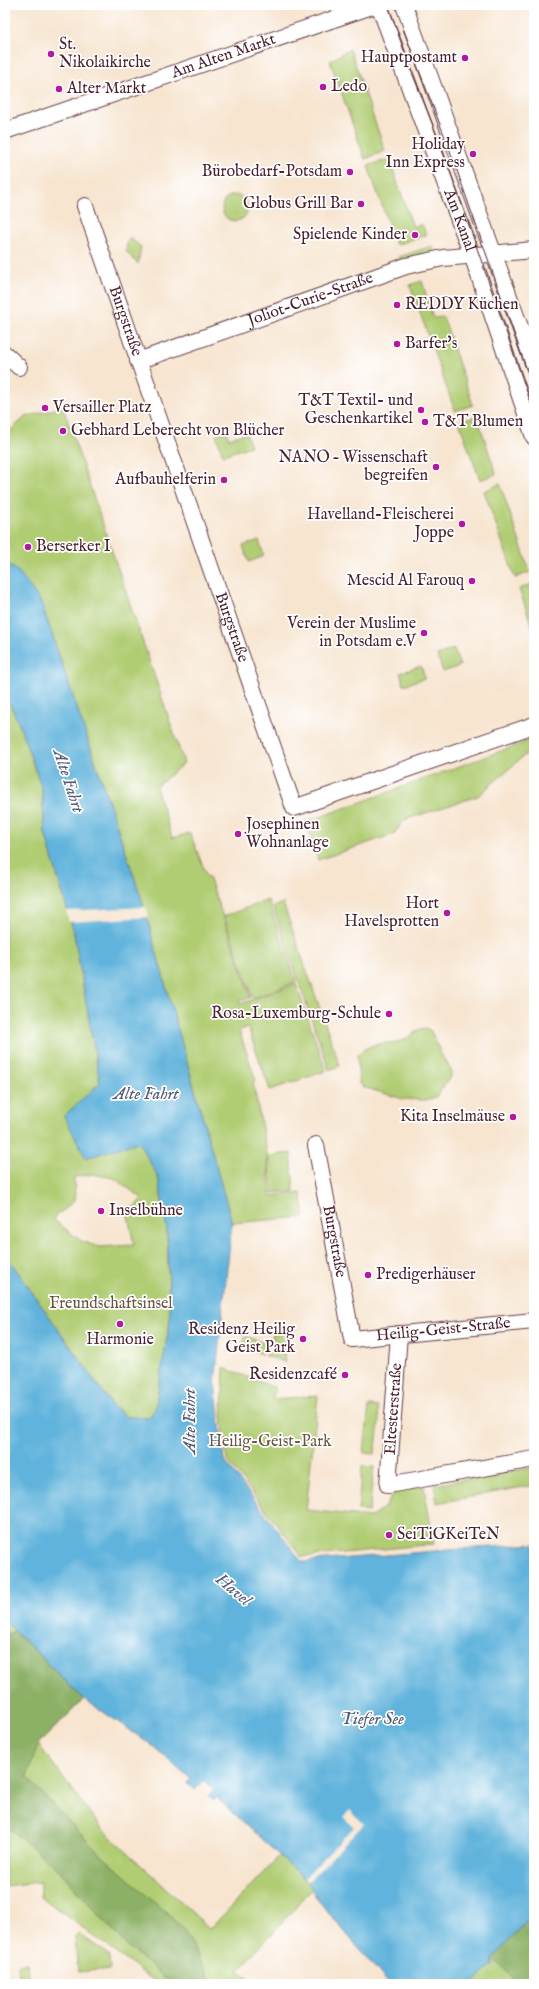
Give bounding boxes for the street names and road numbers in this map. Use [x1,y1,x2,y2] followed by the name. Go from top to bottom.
[168,29,279,84] street label: Am Alten Markt
[438,186,480,255] street label: Am Kanal
[243,268,376,332] street label: Joliot-Curie-Straße
[104,284,146,359] street label: Burgstraße
[210,590,253,665] street label: Burgstraße
[317,1204,350,1279] street label: Burgstraße
[375,1313,511,1347] street label: Heilig-Geist-Straße
[381,1362,407,1456] street label: Eltesterstraße

